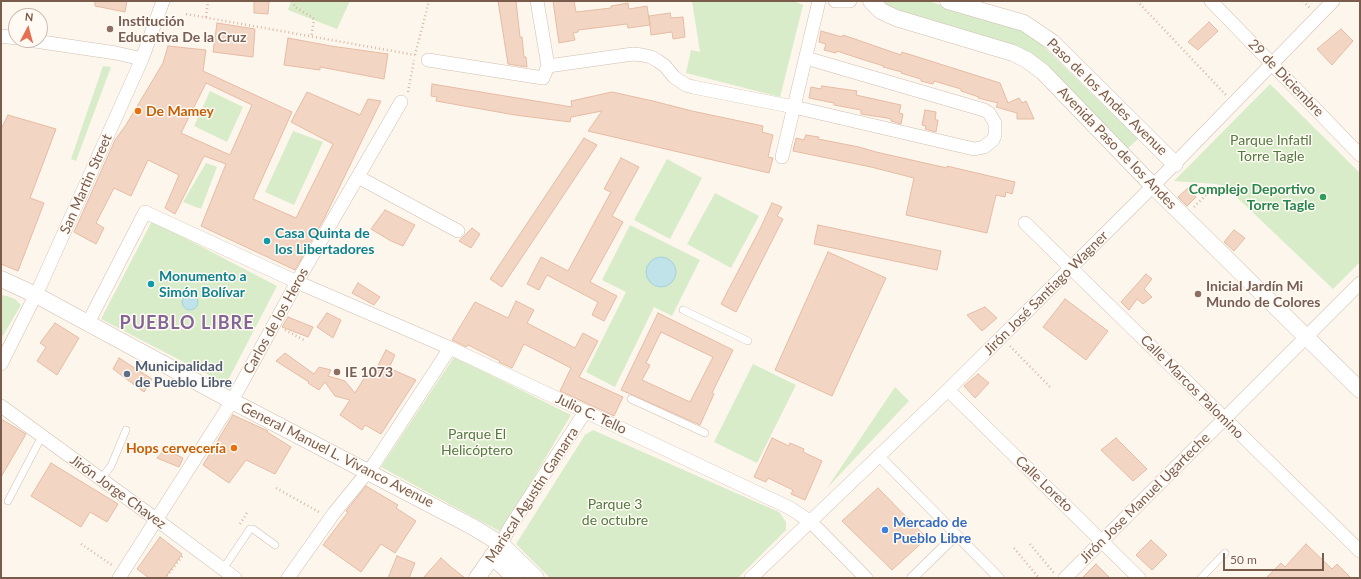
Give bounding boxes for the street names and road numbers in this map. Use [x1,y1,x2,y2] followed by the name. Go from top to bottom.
[1043,35,1171,159] street label: Paso de los Andes Avenue
[1245,36,1327,120] street label: 29 de Diciembre
[1054,83,1180,213] street label: Avenida Paso de los Andes
[56,131,116,237] street label: San Martin Street
[980,227,1112,359] street label: Jirón José Santiago Wagner
[240,265,312,377] street label: Carlos de los Heros
[1137,332,1247,442] street label: Calle Marcos Palomino
[553,390,629,438] street label: Julio C. Tello
[238,399,436,511] street label: General Manuel L. Vivanco Avenue
[482,424,582,566] street label: Mariscal Agustin Gamarra
[1076,429,1214,567] street label: Jirón Jose Manuel Ugarteche
[67,451,169,533] street label: Jirón Jorge Chavez
[1012,452,1076,516] street label: Calle Loreto

